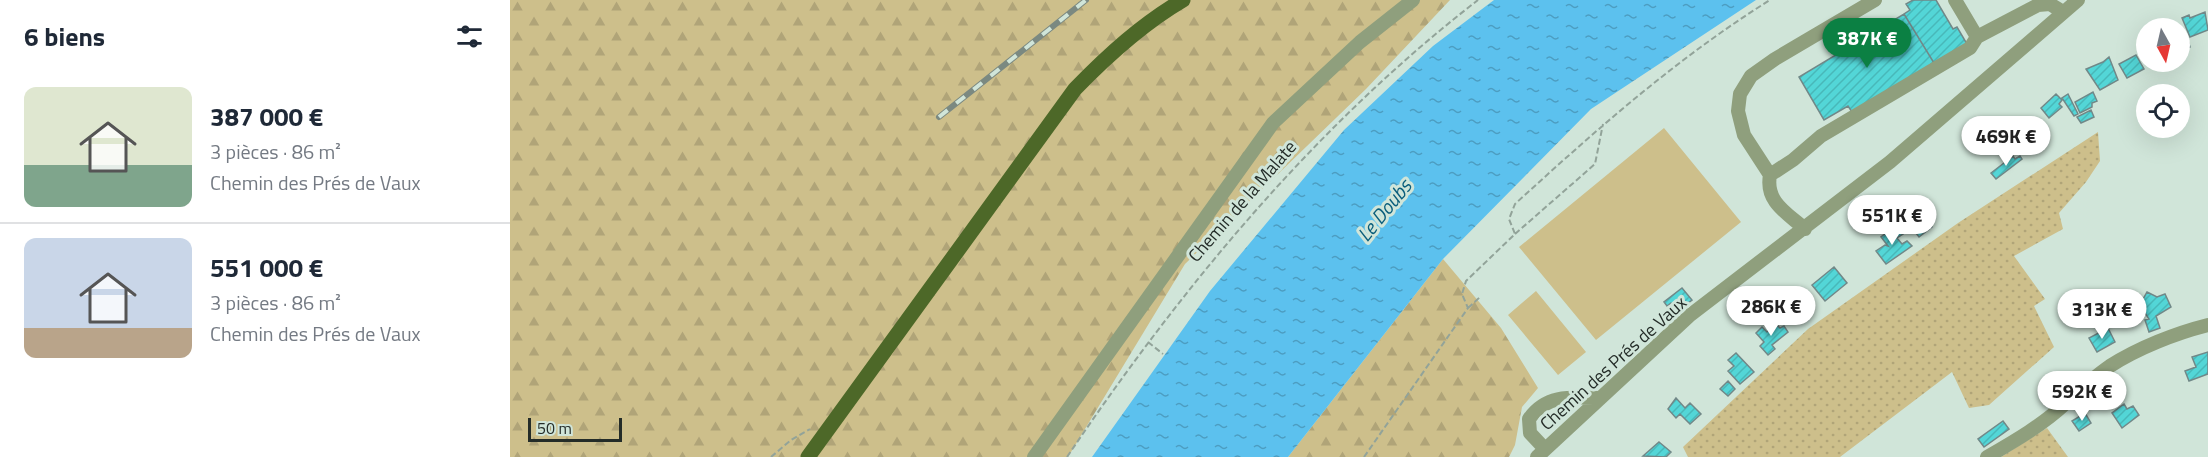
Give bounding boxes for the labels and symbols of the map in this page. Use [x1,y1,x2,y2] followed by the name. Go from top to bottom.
[1818,18,1916,69] pin: 387K €
[2136,18,2190,72] north arrow
[1957,116,2055,167] pin: 469K €
[1181,134,1303,268] street label: Chemin de la Malate
[1349,171,1420,248] water label: Le Doubs
[1843,195,1941,246] pin: 551K €
[1722,286,1820,337] pin: 286K €
[2053,289,2151,340] pin: 313K €
[1534,290,1692,436] street label: Chemin des Prés de Vaux
[2033,371,2131,422] pin: 592K €
[528,415,622,442] scale bar

